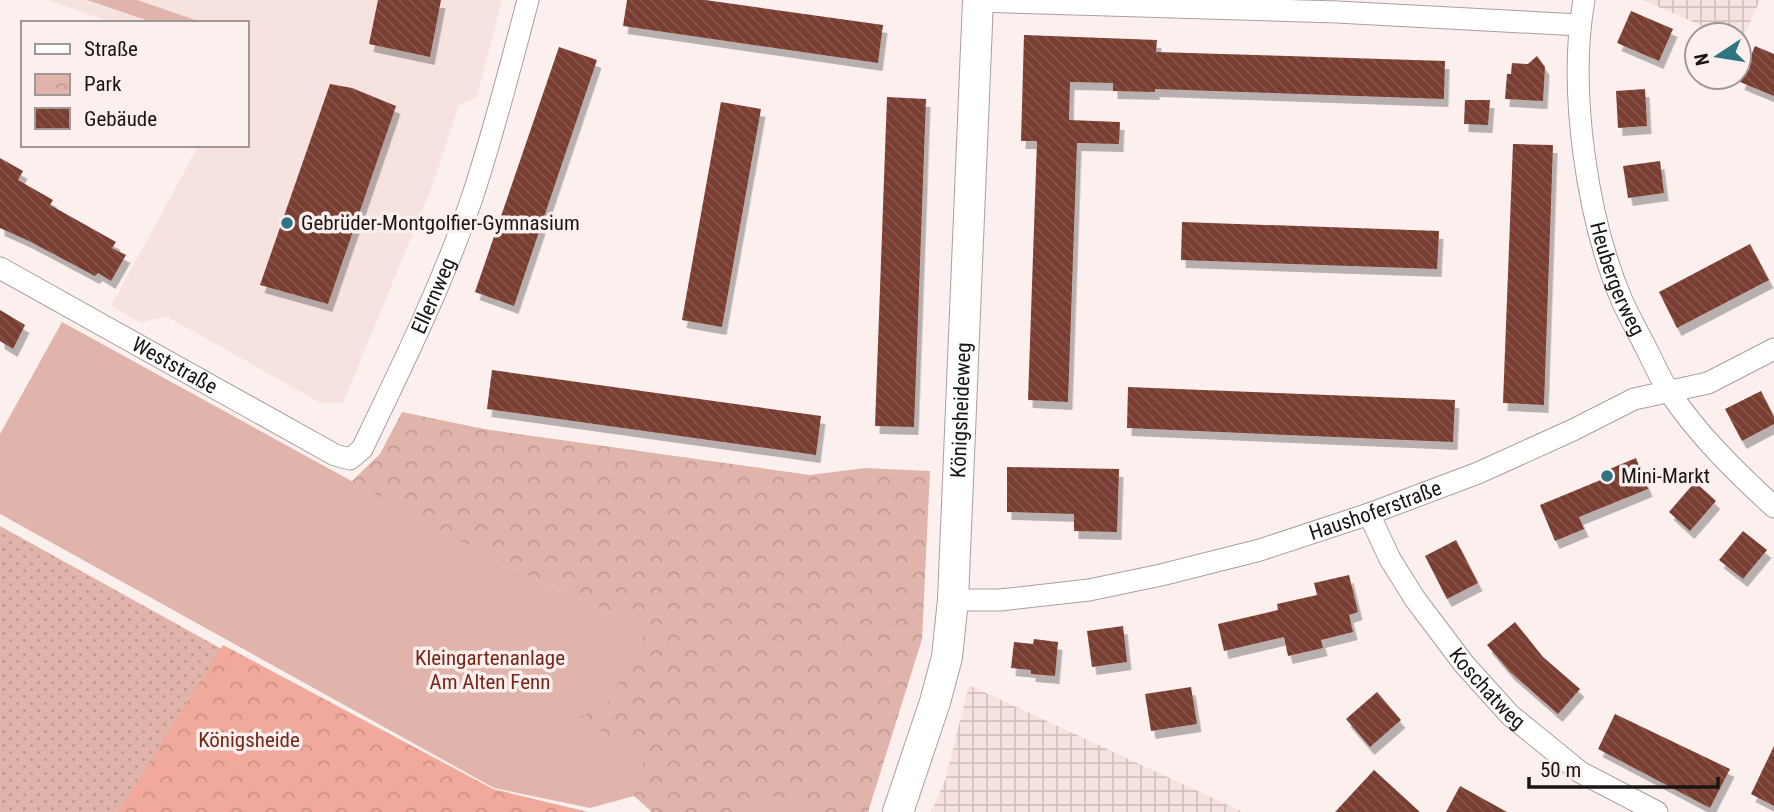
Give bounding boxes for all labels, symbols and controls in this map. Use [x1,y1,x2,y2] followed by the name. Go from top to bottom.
[21,21,248,147] legend
[1683,21,1753,91] north arrow
[84,37,138,61] text: Straße
[1689,51,1714,68] text: N
[84,72,122,96] text: Park
[84,107,157,131] text: Gebäude
[301,211,580,235] place label: Gebrüder-Montgolfier-Gymnasium
[279,215,295,231] marker: Gebrüder-Montgolfier-Gymnasium
[1585,219,1650,340] street label: Heubergerweg
[406,254,460,337] street label: Ellernweg
[128,332,222,399] street label: Weststraße
[946,342,976,478] street label: Königsheideweg
[1621,464,1710,488] place label: Mini-Markt
[1599,468,1615,484] marker: Mini-Markt
[1306,476,1445,545] street label: Haushoferstraße
[1444,643,1530,734] street label: Koschatweg
[415,646,565,694] park label: Kleingartenanlage Am Alten Fenn
[198,728,300,752] park label: Königsheide
[1529,746,1718,790] scale bar
[1540,758,1581,782] text: 50 m

